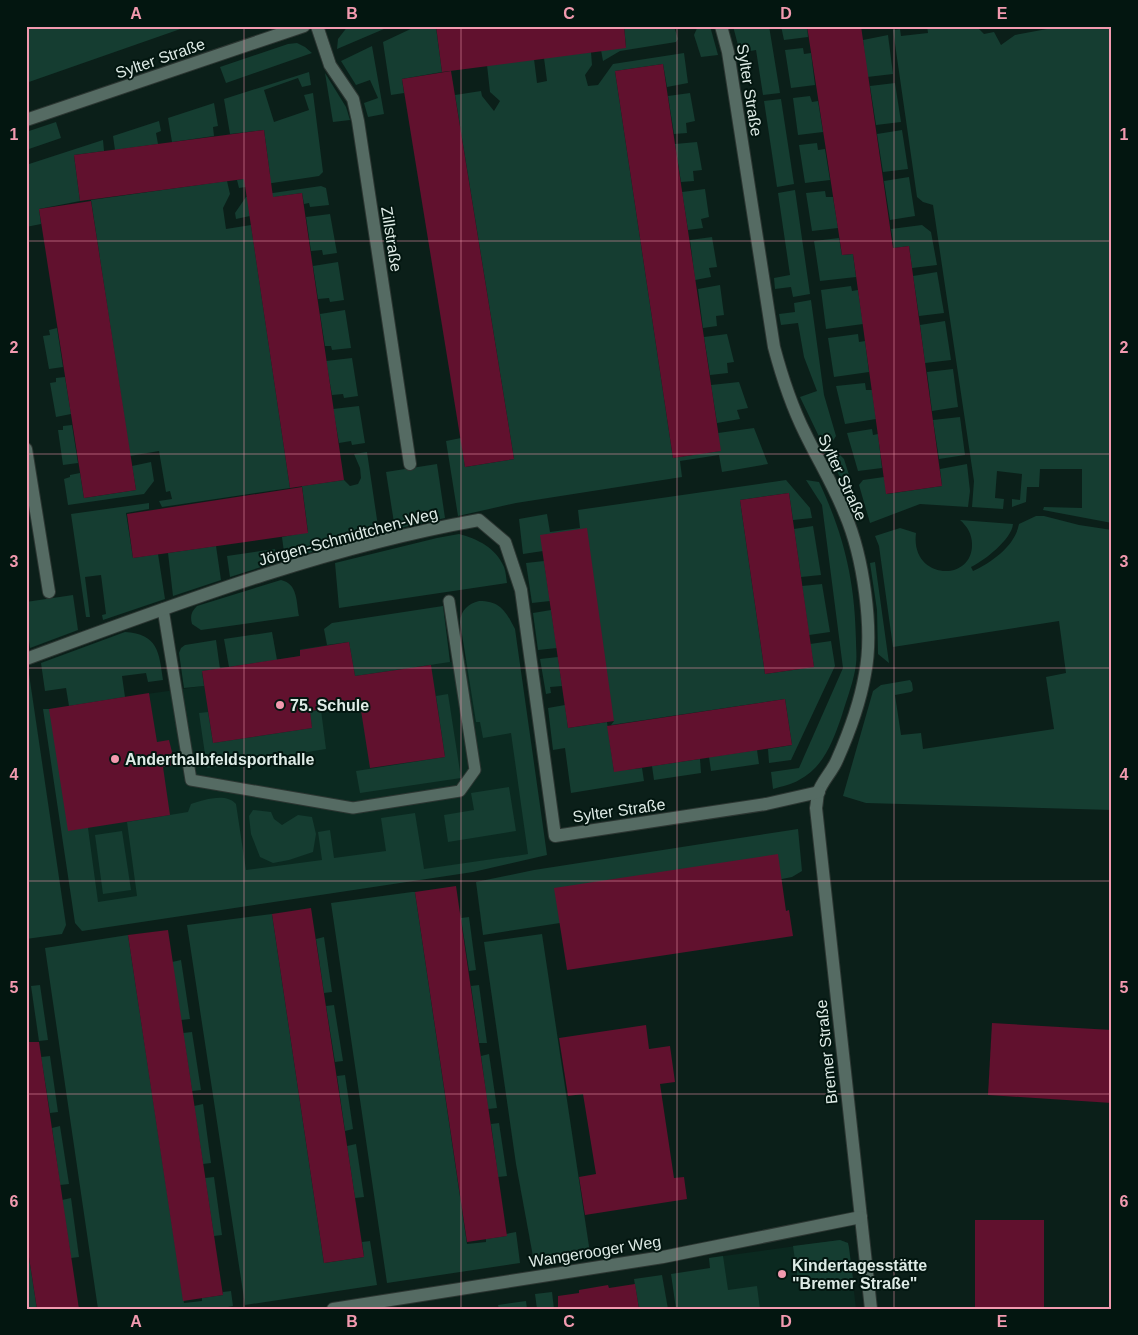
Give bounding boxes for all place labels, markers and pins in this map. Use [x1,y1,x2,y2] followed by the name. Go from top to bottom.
[290,697,369,714] place label: 75. Schule
[274,699,286,711] marker: 75. Schule
[125,751,314,768] place label: Anderthalbfeldsporthalle
[109,753,121,765] marker: Anderthalbfeldsporthalle
[792,1257,927,1292] place label: Kindertagesstätte "Bremer Straße"
[776,1268,788,1280] marker: Kindertagesstätte "Bremer Straße"

